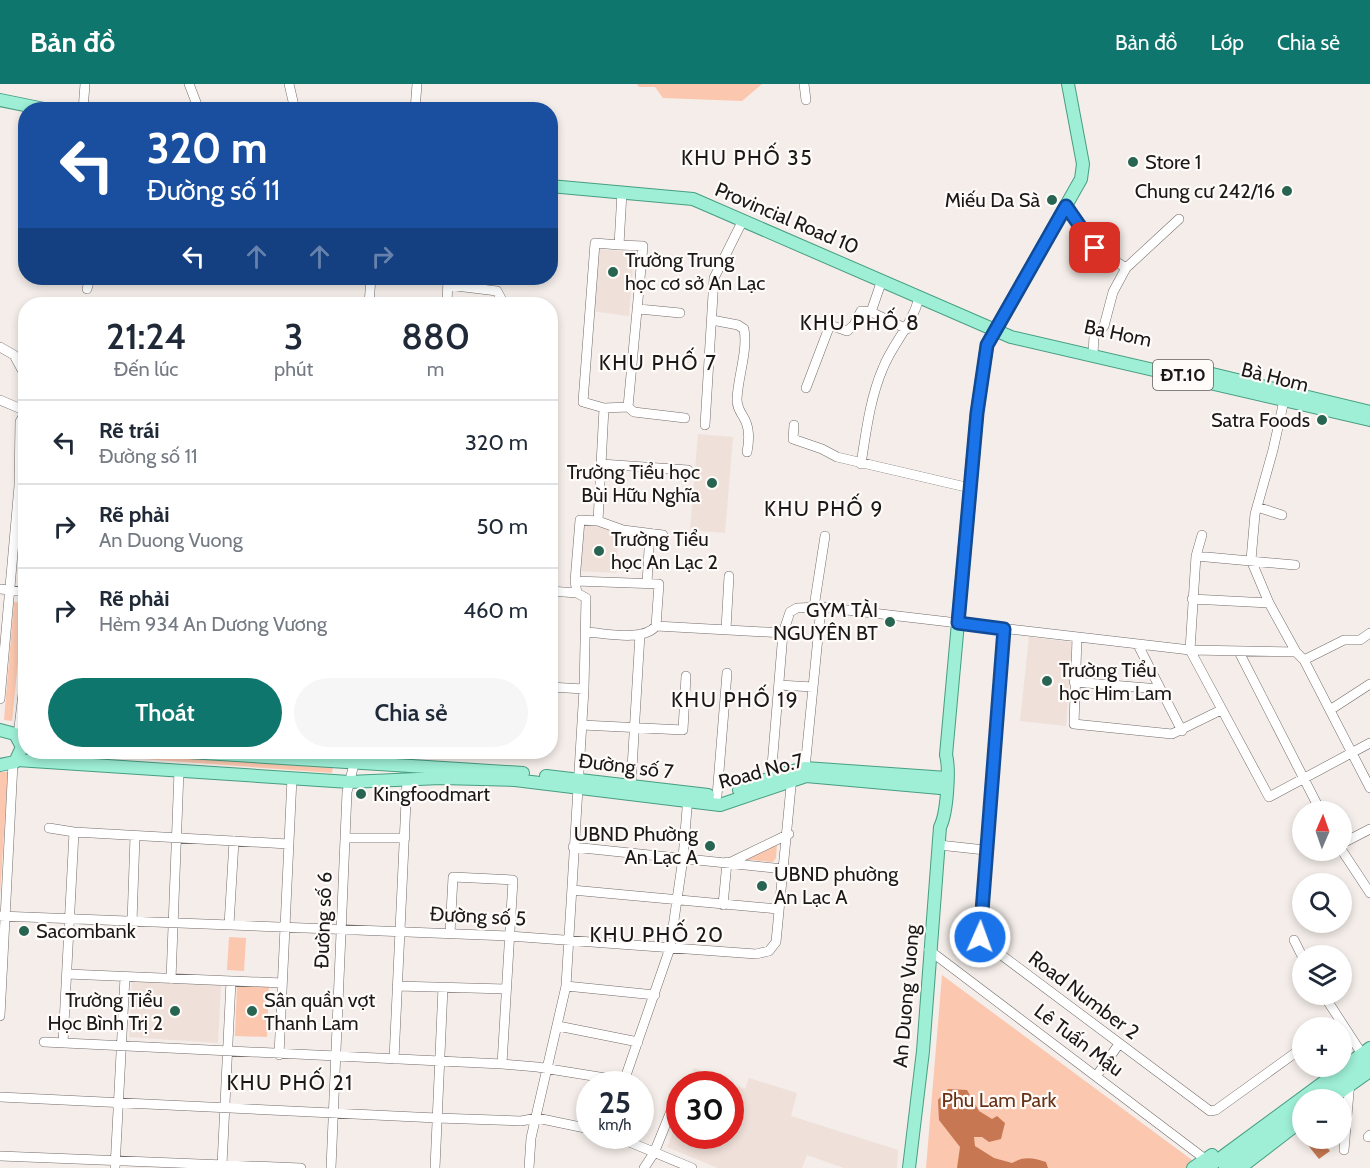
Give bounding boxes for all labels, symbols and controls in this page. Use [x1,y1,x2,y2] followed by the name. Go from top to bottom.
[30,25,115,59] text: Bản đồ
[1115,30,1177,55] text: Bản đồ
[1210,30,1244,55] text: Lớp
[1277,30,1340,55] text: Chia sẻ
[147,122,267,174] text: 320 m
[48,126,126,204] icon: left
[681,142,813,170] district label: KHU PHỐ 35
[1145,150,1201,174] place label: Store 1
[1126,155,1140,169] marker: Store 1
[147,174,280,207] text: Đường số 11
[711,177,863,259] street label: Provincial Road 10
[1135,179,1275,203] place label: Chung cư 242/16
[1280,184,1294,198] marker: Chung cư 242/16
[945,188,1040,212] place label: Miếu Da Sà
[1045,193,1059,207] marker: Miếu Da Sà
[1069,222,1120,273] pin
[1078,231,1111,264] icon: arrive
[177,240,210,273] icon: left
[240,240,273,273] icon: ahead
[303,240,336,273] icon: ahead
[366,240,399,273] icon: right
[625,248,765,295] place label: Trường Trung học cơ sở An Lạc
[606,265,620,279] marker: Trường Trung học cơ sở An Lạc
[800,307,920,335] district label: KHU PHỐ 8
[106,314,186,358] text: 21:24
[284,314,303,358] text: 3
[401,314,470,358] text: 880
[1082,314,1154,352] street label: Ba Hom
[599,347,717,375] district label: KHU PHỐ 7
[114,357,178,381] text: Đến lúc
[274,357,313,381] text: phút
[427,357,444,381] text: m
[1239,357,1311,397] street label: Bà Hom
[1153,360,1213,390] road number: ĐT.10
[1211,408,1310,432] place label: Satra Foods
[1315,413,1329,427] marker: Satra Foods
[99,417,160,444] text: Rẽ trái
[48,426,81,459] icon: left
[465,429,528,456] text: 320 m
[99,444,198,468] text: Đường số 11
[567,460,700,507] place label: Trường Tiểu học Bùi Hữu Nghĩa
[705,476,719,490] marker: Trường Tiểu học Bùi Hữu Nghĩa
[764,493,884,521] district label: KHU PHỐ 9
[99,501,170,528] text: Rẽ phải
[48,510,81,543] icon: right
[476,513,528,540] text: 50 m
[611,527,718,574] place label: Trường Tiểu học An Lạc 2
[99,528,243,552] text: An Duong Vuong
[592,544,606,558] marker: Trường Tiểu học An Lạc 2
[99,585,170,612] text: Rẽ phải
[48,594,81,627] icon: right
[463,597,528,624] text: 460 m
[773,598,878,645] place label: GYM TÀI NGUYÊN BT
[99,612,327,636] text: Hẻm 934 An Dương Vương
[883,615,897,629] marker: GYM TÀI NGUYÊN BT
[1059,658,1172,705] place label: Trường Tiểu học Him Lam
[1040,674,1054,688] marker: Trường Tiểu học Him Lam
[48,678,282,747] button: Thoát
[294,678,528,747] button: Chia sẻ
[671,684,799,712] district label: KHU PHỐ 19
[577,748,675,784] street label: Đường số 7
[716,748,806,794] street label: Road No.7
[373,782,490,806] place label: Kingfoodmart
[354,787,368,801] marker: Kingfoodmart
[1292,801,1352,861] north arrow
[1292,801,1352,1149] map controls
[574,822,699,869] place label: UBND Phường An Lạc A
[703,839,717,853] marker: UBND Phường An Lạc A
[774,862,899,909] place label: UBND phường An Lạc A
[309,871,337,969] street label: Đường số 6
[1292,873,1352,933] button: search
[755,879,769,893] marker: UBND phường An Lạc A
[429,901,527,931] street label: Đường số 5
[948,905,1012,969] position arrow
[36,919,136,943] place label: Sacombank
[589,919,725,947] district label: KHU PHỐ 20
[888,922,924,1069] street label: An Duong Vuong
[17,924,31,938] marker: Sacombank
[1292,945,1352,1005] button: layers
[1024,946,1144,1044] street label: Road Number 2
[48,988,163,1035] place label: Trường Tiểu Học Bình Trị 2
[264,988,375,1035] place label: Sân quần vợt Thanh Lam
[1030,999,1128,1081] street label: Lê Tuấn Mậu
[168,1004,182,1018] marker: Trường Tiểu Học Bình Trị 2
[245,1004,259,1018] marker: Sân quần vợt Thanh Lam
[1292,1017,1352,1077] button: +
[226,1067,354,1095] district label: KHU PHỐ 21
[666,1071,744,1149] speed limit sign: 30
[599,1084,631,1121] text: 25
[942,1088,1056,1112] park label: Phu Lam Park
[1292,1089,1352,1149] button: −
[599,1116,631,1134] text: km/h

